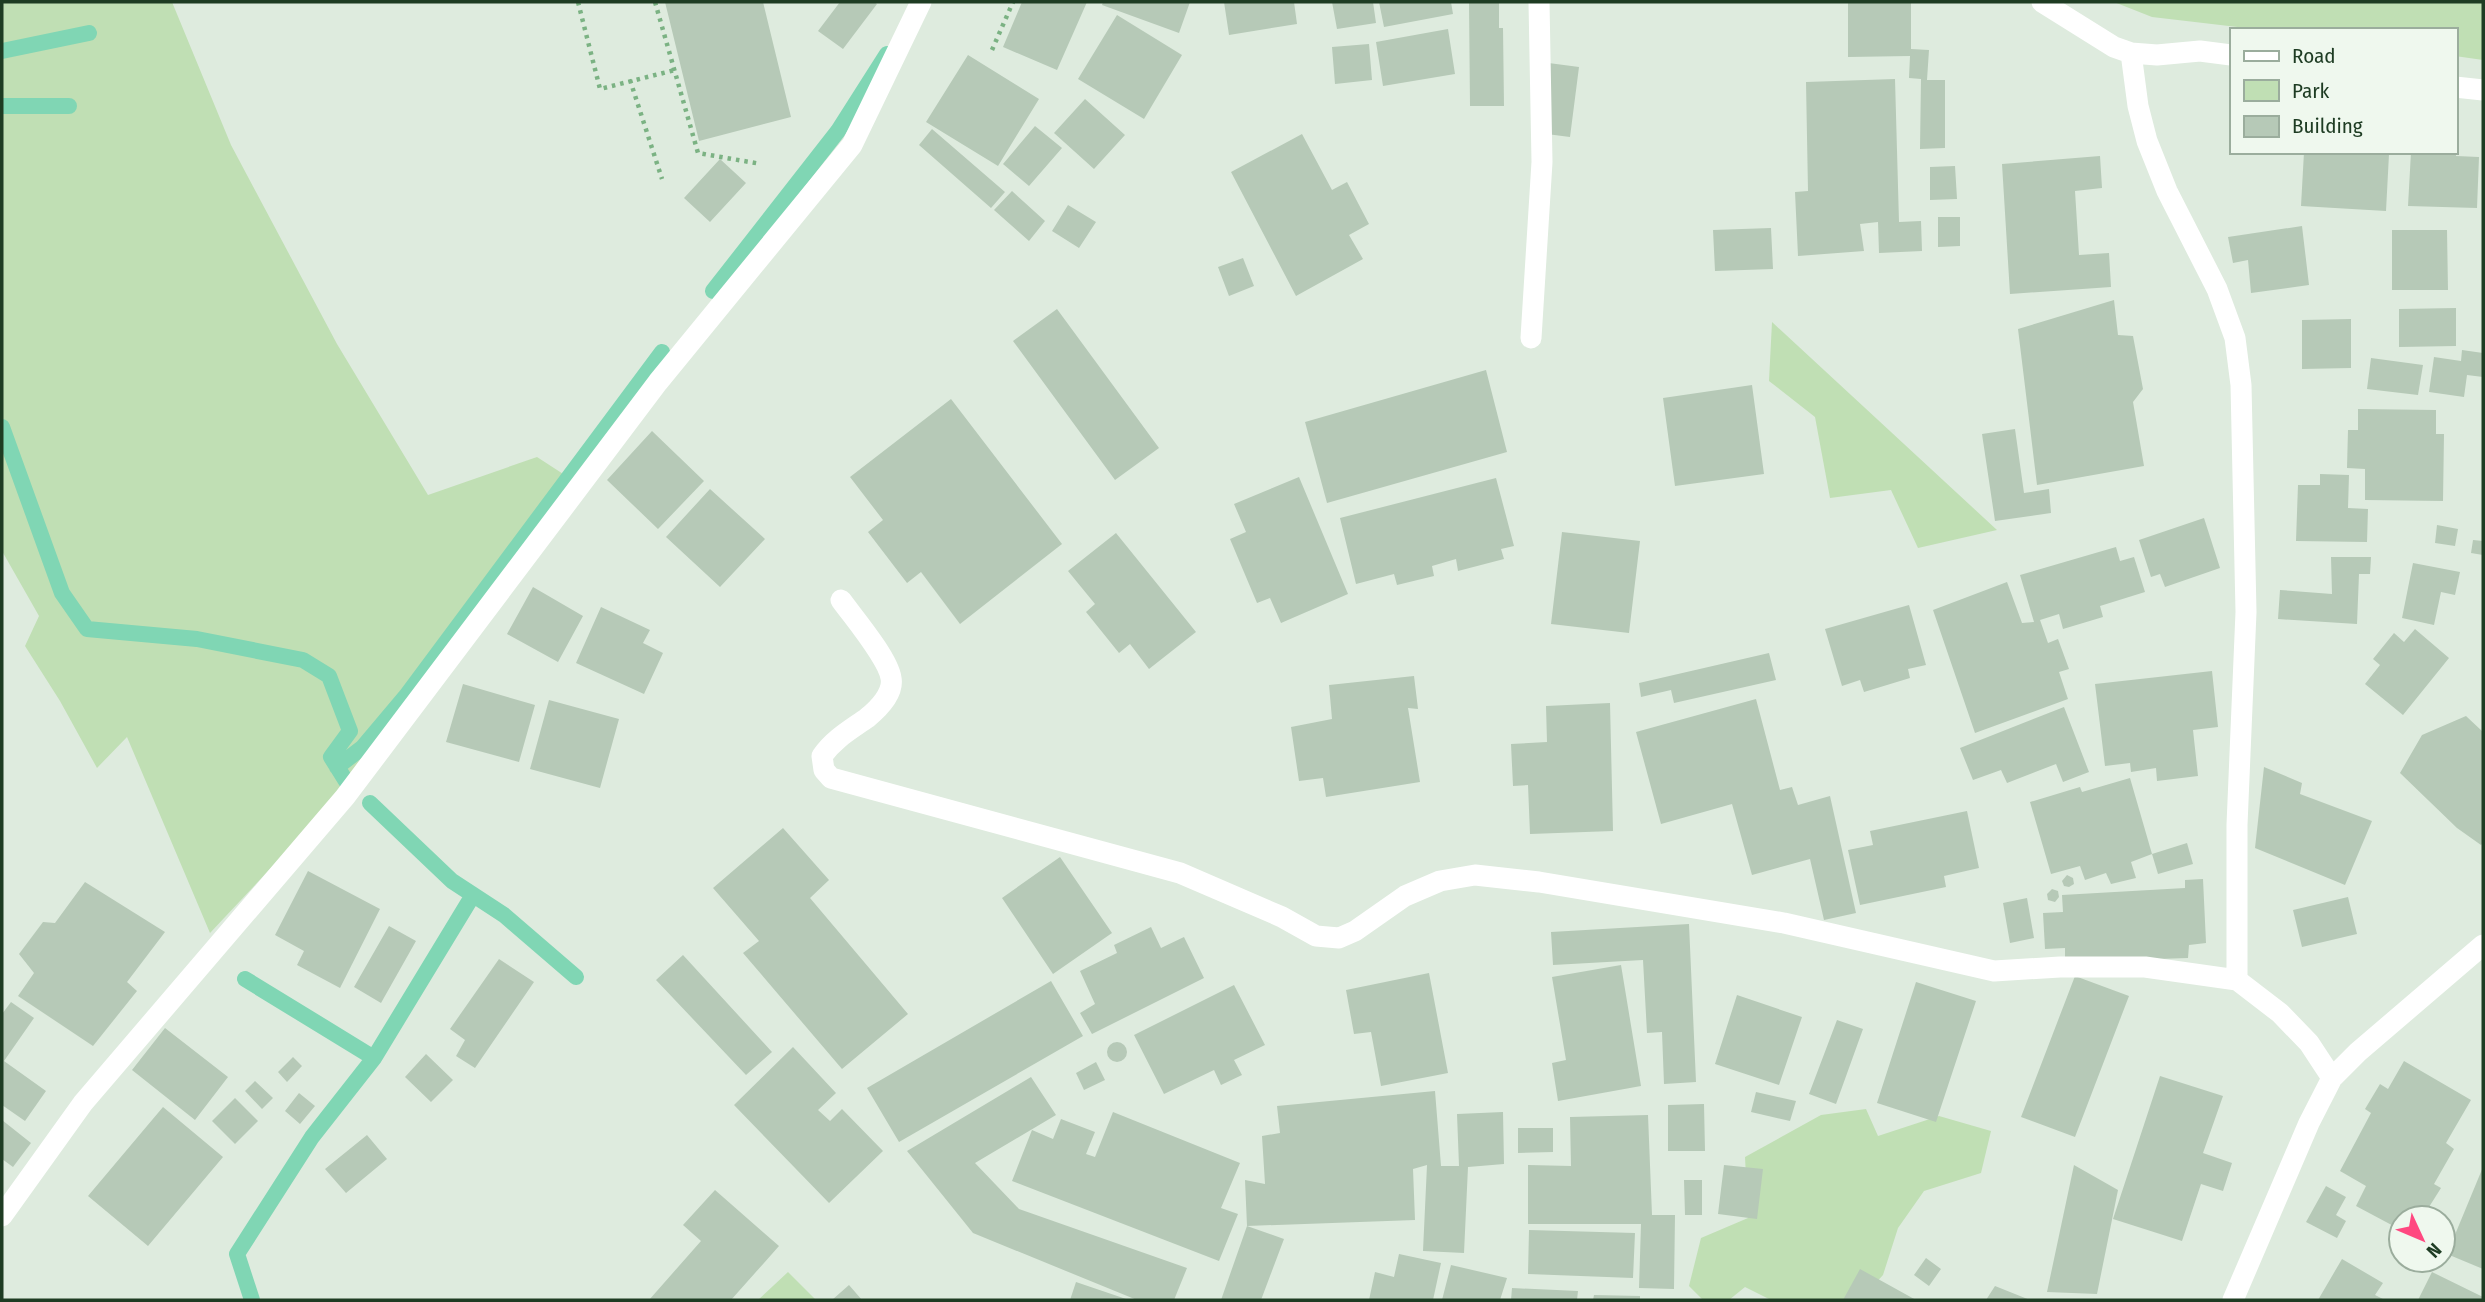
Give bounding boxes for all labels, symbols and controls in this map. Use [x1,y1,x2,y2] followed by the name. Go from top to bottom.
[2230,28,2457,154] legend
[2292,43,2336,69] text: Road
[2292,78,2330,104] text: Park
[2292,113,2363,139] text: Building
[2387,1204,2457,1274] north arrow
[2422,1238,2446,1263] text: N

